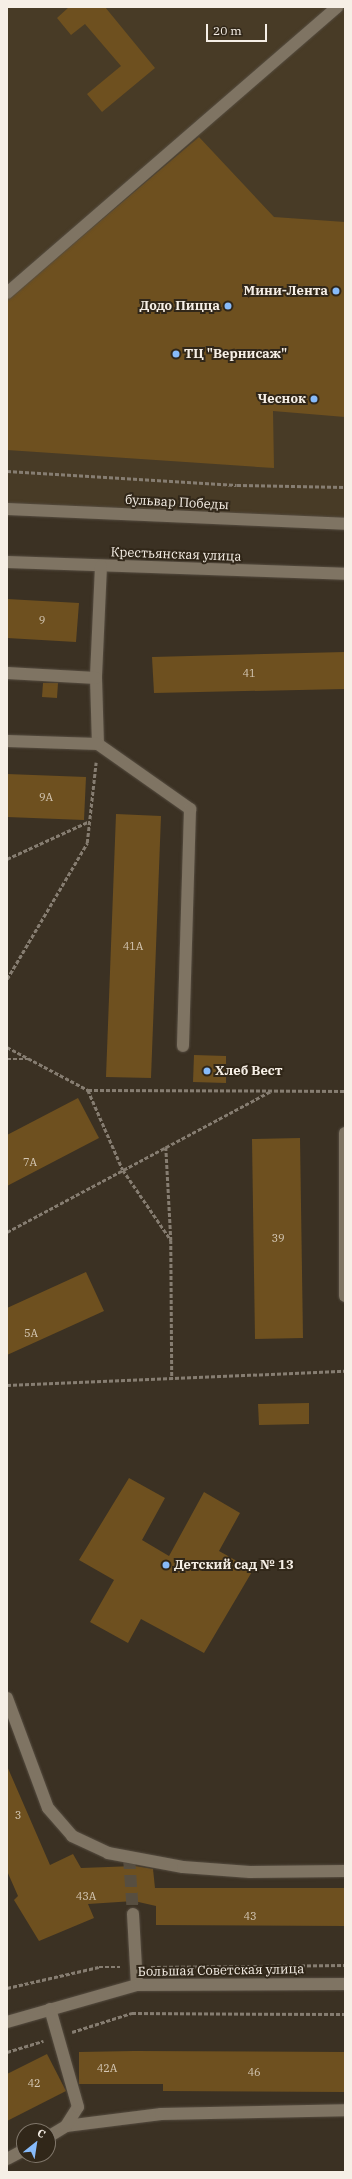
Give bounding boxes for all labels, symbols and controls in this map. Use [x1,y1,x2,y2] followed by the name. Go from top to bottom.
[208,16,269,42] scale bar
[213,23,242,38] text: 20 m
[244,283,328,299] place label: Мини-Лента
[331,286,341,296] marker: Мини-Лента
[140,298,220,314] place label: Додо Пицца
[223,301,233,311] marker: Додо Пицца
[184,346,287,362] place label: ТЦ "Вернисаж"
[171,349,181,359] marker: ТЦ "Вернисаж"
[257,391,306,407] place label: Чеснок
[309,394,319,404] marker: Чеснок
[125,492,229,514] street label: бульвар Победы
[110,545,242,565] street label: Крестьянская улица
[39,613,45,627] house number: 9
[242,666,256,680] house number: 41
[39,790,53,804] house number: 9А
[123,939,143,953] house number: 41А
[215,1063,282,1079] place label: Хлеб Вест
[202,1066,212,1076] marker: Хлеб Вест
[23,1155,37,1169] house number: 7А
[271,1231,285,1245] house number: 39
[24,1326,38,1340] house number: 5А
[174,1557,294,1573] place label: Детский сад № 13
[161,1560,171,1570] marker: Детский сад № 13
[15,1808,21,1822] house number: 3
[76,1889,96,1903] house number: 43А
[243,1909,257,1923] house number: 43
[138,1962,304,1980] street label: Большая Советская улица
[97,2061,117,2075] house number: 42А
[247,2065,261,2079] house number: 46
[27,2076,41,2090] house number: 42
[16,2123,56,2163] north arrow
[35,2126,48,2141] text: С

